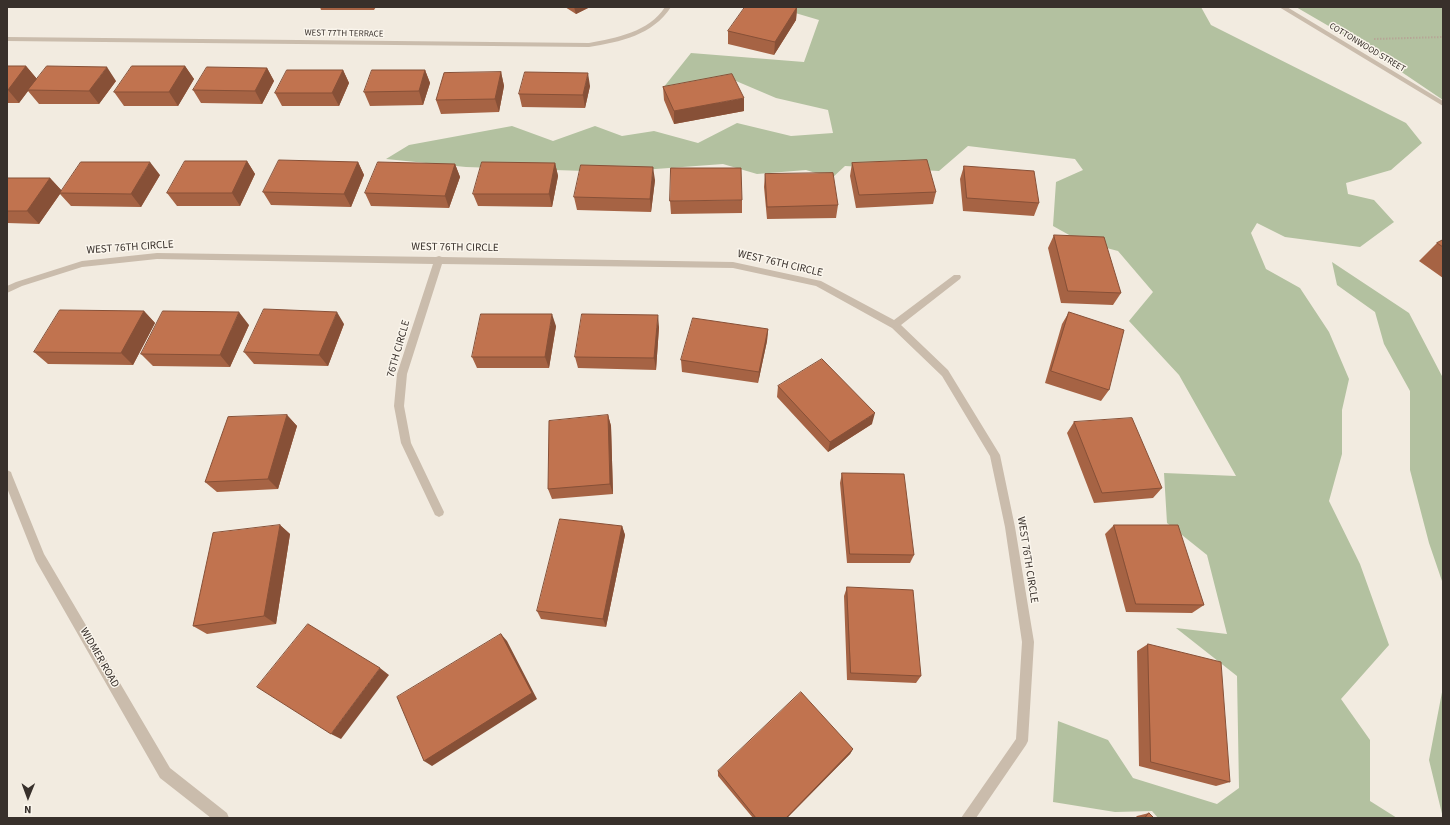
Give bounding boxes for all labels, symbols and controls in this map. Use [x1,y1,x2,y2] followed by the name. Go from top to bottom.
[1327,21,1407,75] street label: COTTONWOOD STREET
[304,28,384,40] street label: WEST 77TH TERRACE
[86,238,174,258] street label: WEST 76TH CIRCLE
[411,241,499,255] street label: WEST 76TH CIRCLE
[736,248,824,280] street label: WEST 76TH CIRCLE
[385,319,413,379] street label: 76TH CIRCLE
[1014,516,1040,604] street label: WEST 76TH CIRCLE
[77,626,121,690] street label: WIDMER ROAD
[8,777,48,817] north arrow
[24,802,32,817] text: N

